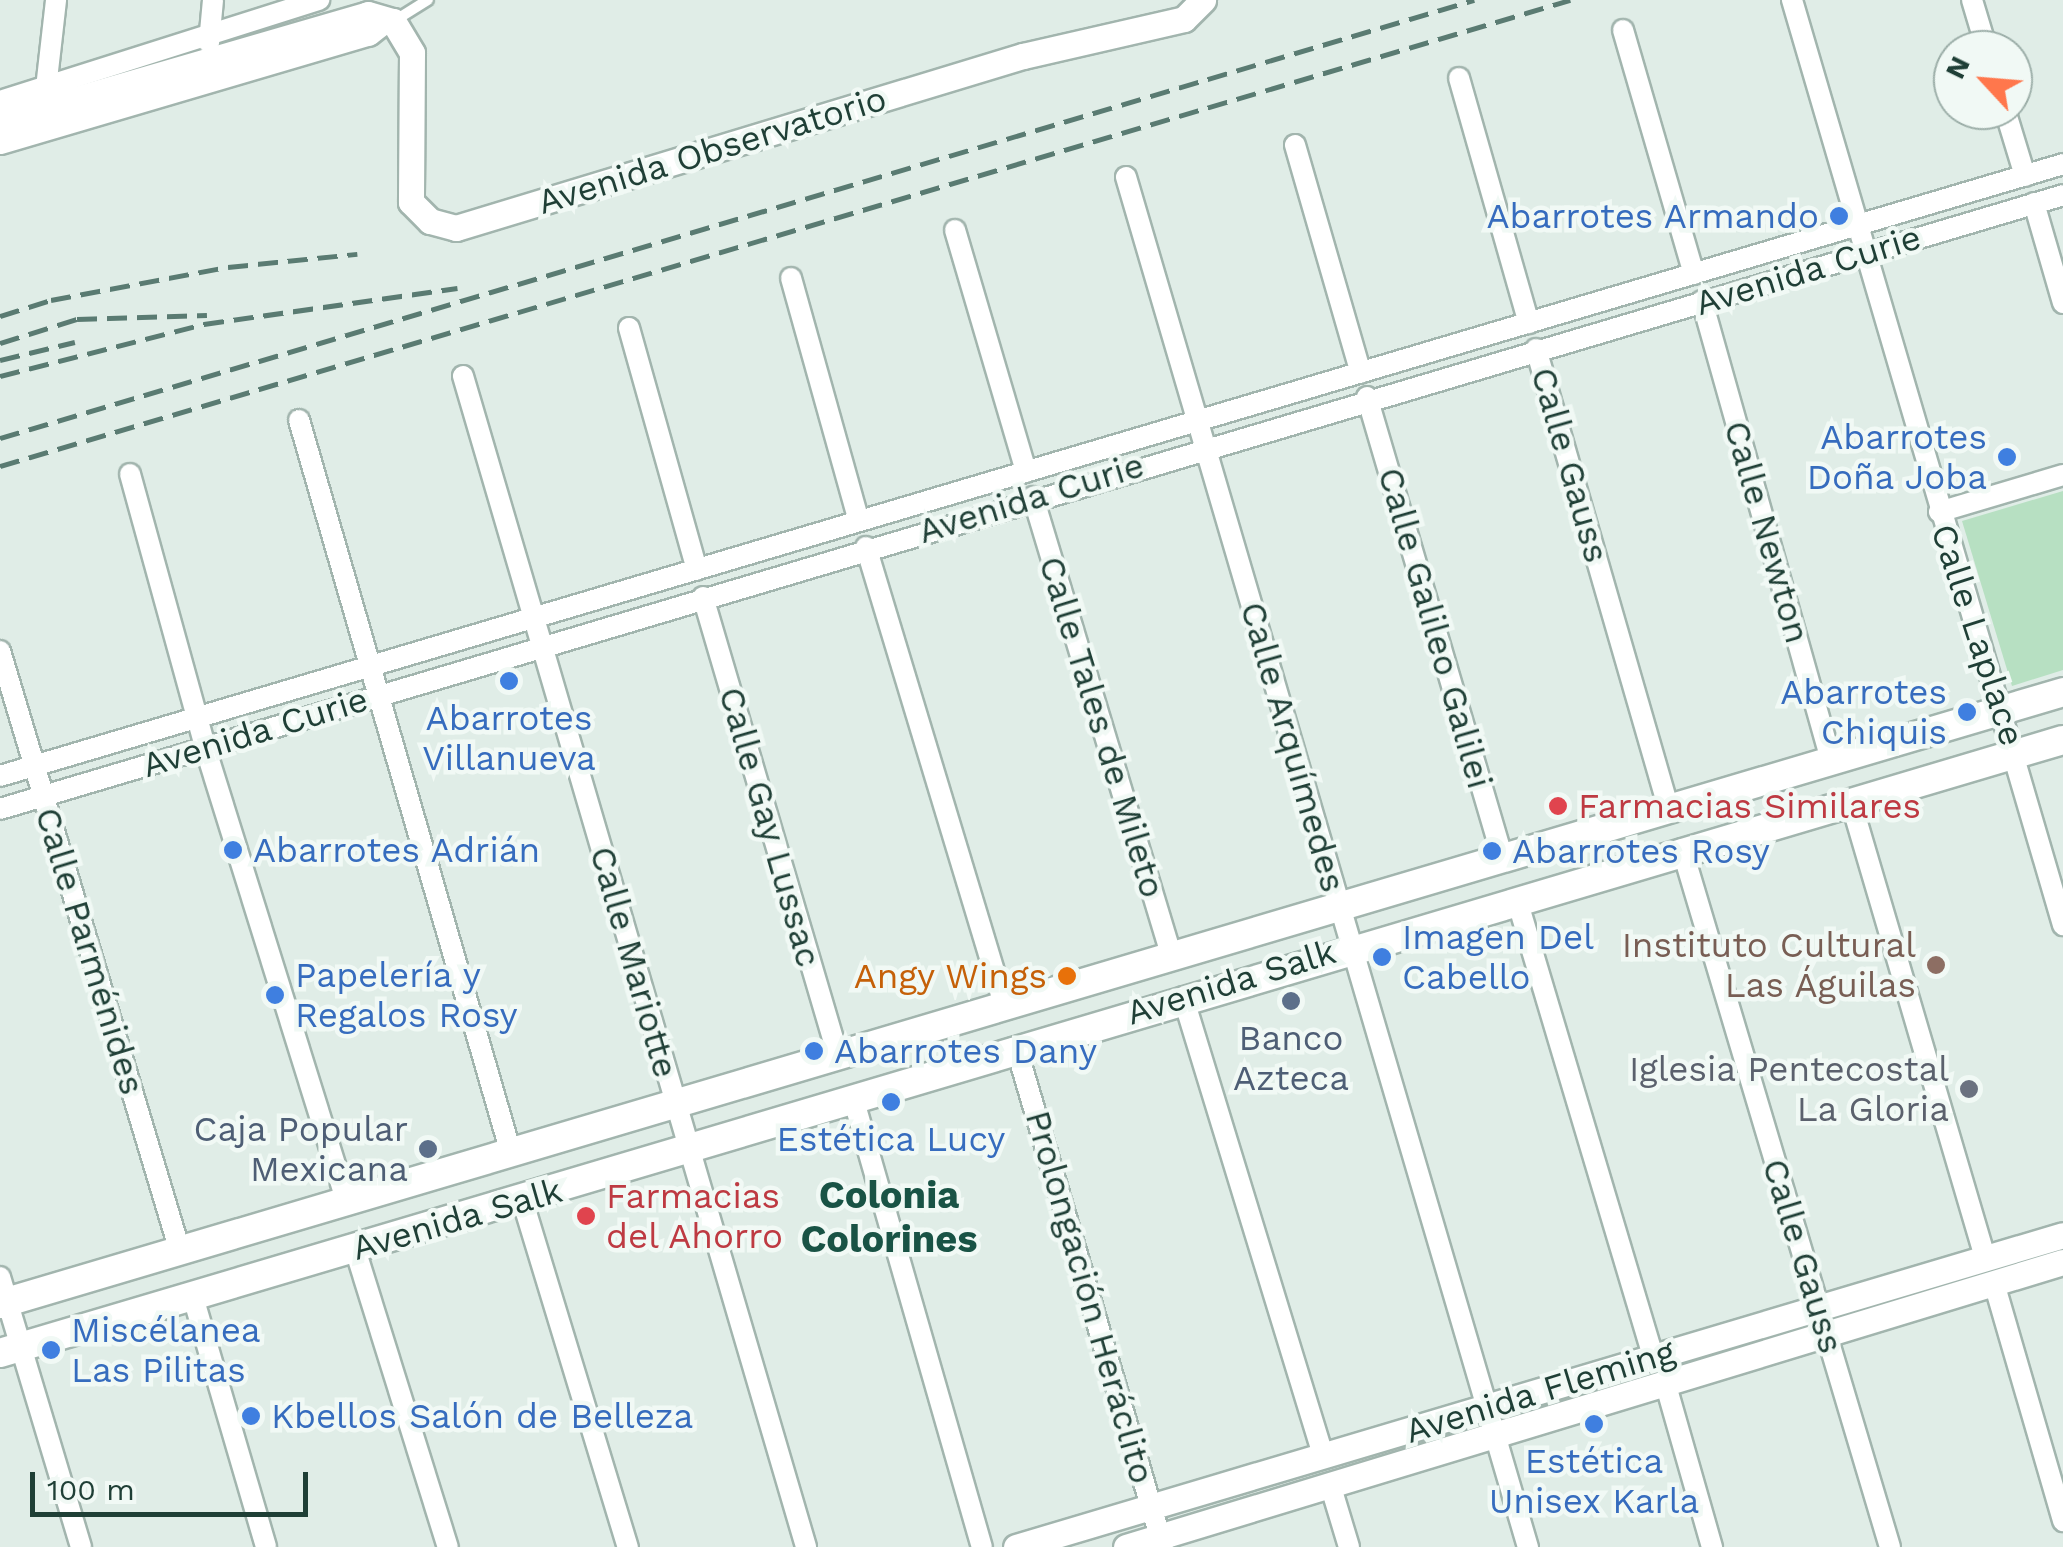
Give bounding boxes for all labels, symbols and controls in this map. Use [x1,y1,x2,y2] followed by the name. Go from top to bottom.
[1933,30,2033,130] north arrow
[1938,51,1977,84] text: N
[532,77,892,223] street label: Avenida Observatorio
[1485,195,1819,237] place label: Abarrotes Armando
[1828,205,1850,227] marker: Abarrotes Armando
[1690,216,1926,324] street label: Avenida Curie
[1522,363,1618,567] street label: Calle Gauss
[1715,416,1819,648] street label: Calle Newton
[1805,416,1987,498] place label: Abarrotes Doña Joba
[913,444,1149,552] street label: Avenida Curie
[1996,446,2018,468] marker: Abarrotes Doña Joba
[1369,463,1501,793] street label: Calle Galileo Galilei
[1922,519,2034,751] street label: Calle Laplace
[1030,551,1174,903] street label: Calle Tales de Mileto
[1231,596,1355,898] street label: Calle Arquímedes
[498,670,520,692] marker: Abarrotes Villanueva
[1780,671,1947,753] place label: Abarrotes Chiquis
[137,678,373,786] street label: Avenida Curie
[710,682,830,972] street label: Calle Gay Lussac
[422,697,596,779] place label: Abarrotes Villanueva
[1956,701,1978,723] marker: Abarrotes Chiquis
[1578,785,1921,827] place label: Farmacias Similares
[1547,795,1569,817] marker: Farmacias Similares
[26,802,154,1100] street label: Calle Parménides
[253,829,542,871] place label: Abarrotes Adrián
[1512,830,1770,872] place label: Abarrotes Rosy
[222,839,244,861] marker: Abarrotes Adrián
[1481,840,1503,862] marker: Abarrotes Rosy
[581,842,687,1082] street label: Calle Mariotte
[1402,916,1594,998] place label: Imagen Del Cabello
[1622,924,1916,1006] place label: Instituto Cultural Las Águilas
[1121,930,1341,1034] street label: Avenida Salk
[1371,946,1393,968] marker: Imagen Del Cabello
[295,954,518,1036] place label: Papelería y Regalos Rosy
[1925,954,1947,976] marker: Instituto Cultural Las Águilas
[852,955,1047,997] place label: Angy Wings
[1056,965,1078,987] marker: Angy Wings
[264,984,286,1006] marker: Papelería y Regalos Rosy
[1280,990,1302,1012] marker: Banco Azteca
[1233,1017,1349,1099] place label: Banco Azteca
[834,1030,1097,1072] place label: Abarrotes Dany
[803,1040,825,1062] marker: Abarrotes Dany
[1628,1048,1949,1130] place label: Iglesia Pentecostal La Gloria
[1958,1078,1980,1100] marker: Iglesia Pentecostal La Gloria
[880,1091,902,1113] marker: Estética Lucy
[1017,1106,1163,1488] street label: Prolongación Heráclito
[193,1108,408,1190] place label: Caja Popular Mexicana
[776,1118,1006,1160] place label: Estética Lucy
[417,1138,439,1160] marker: Caja Popular Mexicana
[1754,1154,1852,1358] street label: Calle Gauss
[347,1169,567,1269] street label: Avenida Salk
[800,1173,978,1262] district label: Colonia Colorines
[606,1175,786,1257] place label: Farmacias del Ahorro
[575,1205,597,1227] marker: Farmacias del Ahorro
[71,1309,261,1391] place label: Miscélanea Las Pilitas
[1400,1330,1680,1452] street label: Avenida Fleming
[40,1339,62,1361] marker: Miscélanea Las Pilitas
[271,1395,693,1437] place label: Kbellos Salón de Belleza
[240,1405,262,1427] marker: Kbellos Salón de Belleza
[1583,1413,1605,1435] marker: Estética Unisex Karla
[1488,1440,1700,1522] place label: Estética Unisex Karla
[35,1452,312,1514] scale bar
[47,1472,135,1507] text: 100 m

